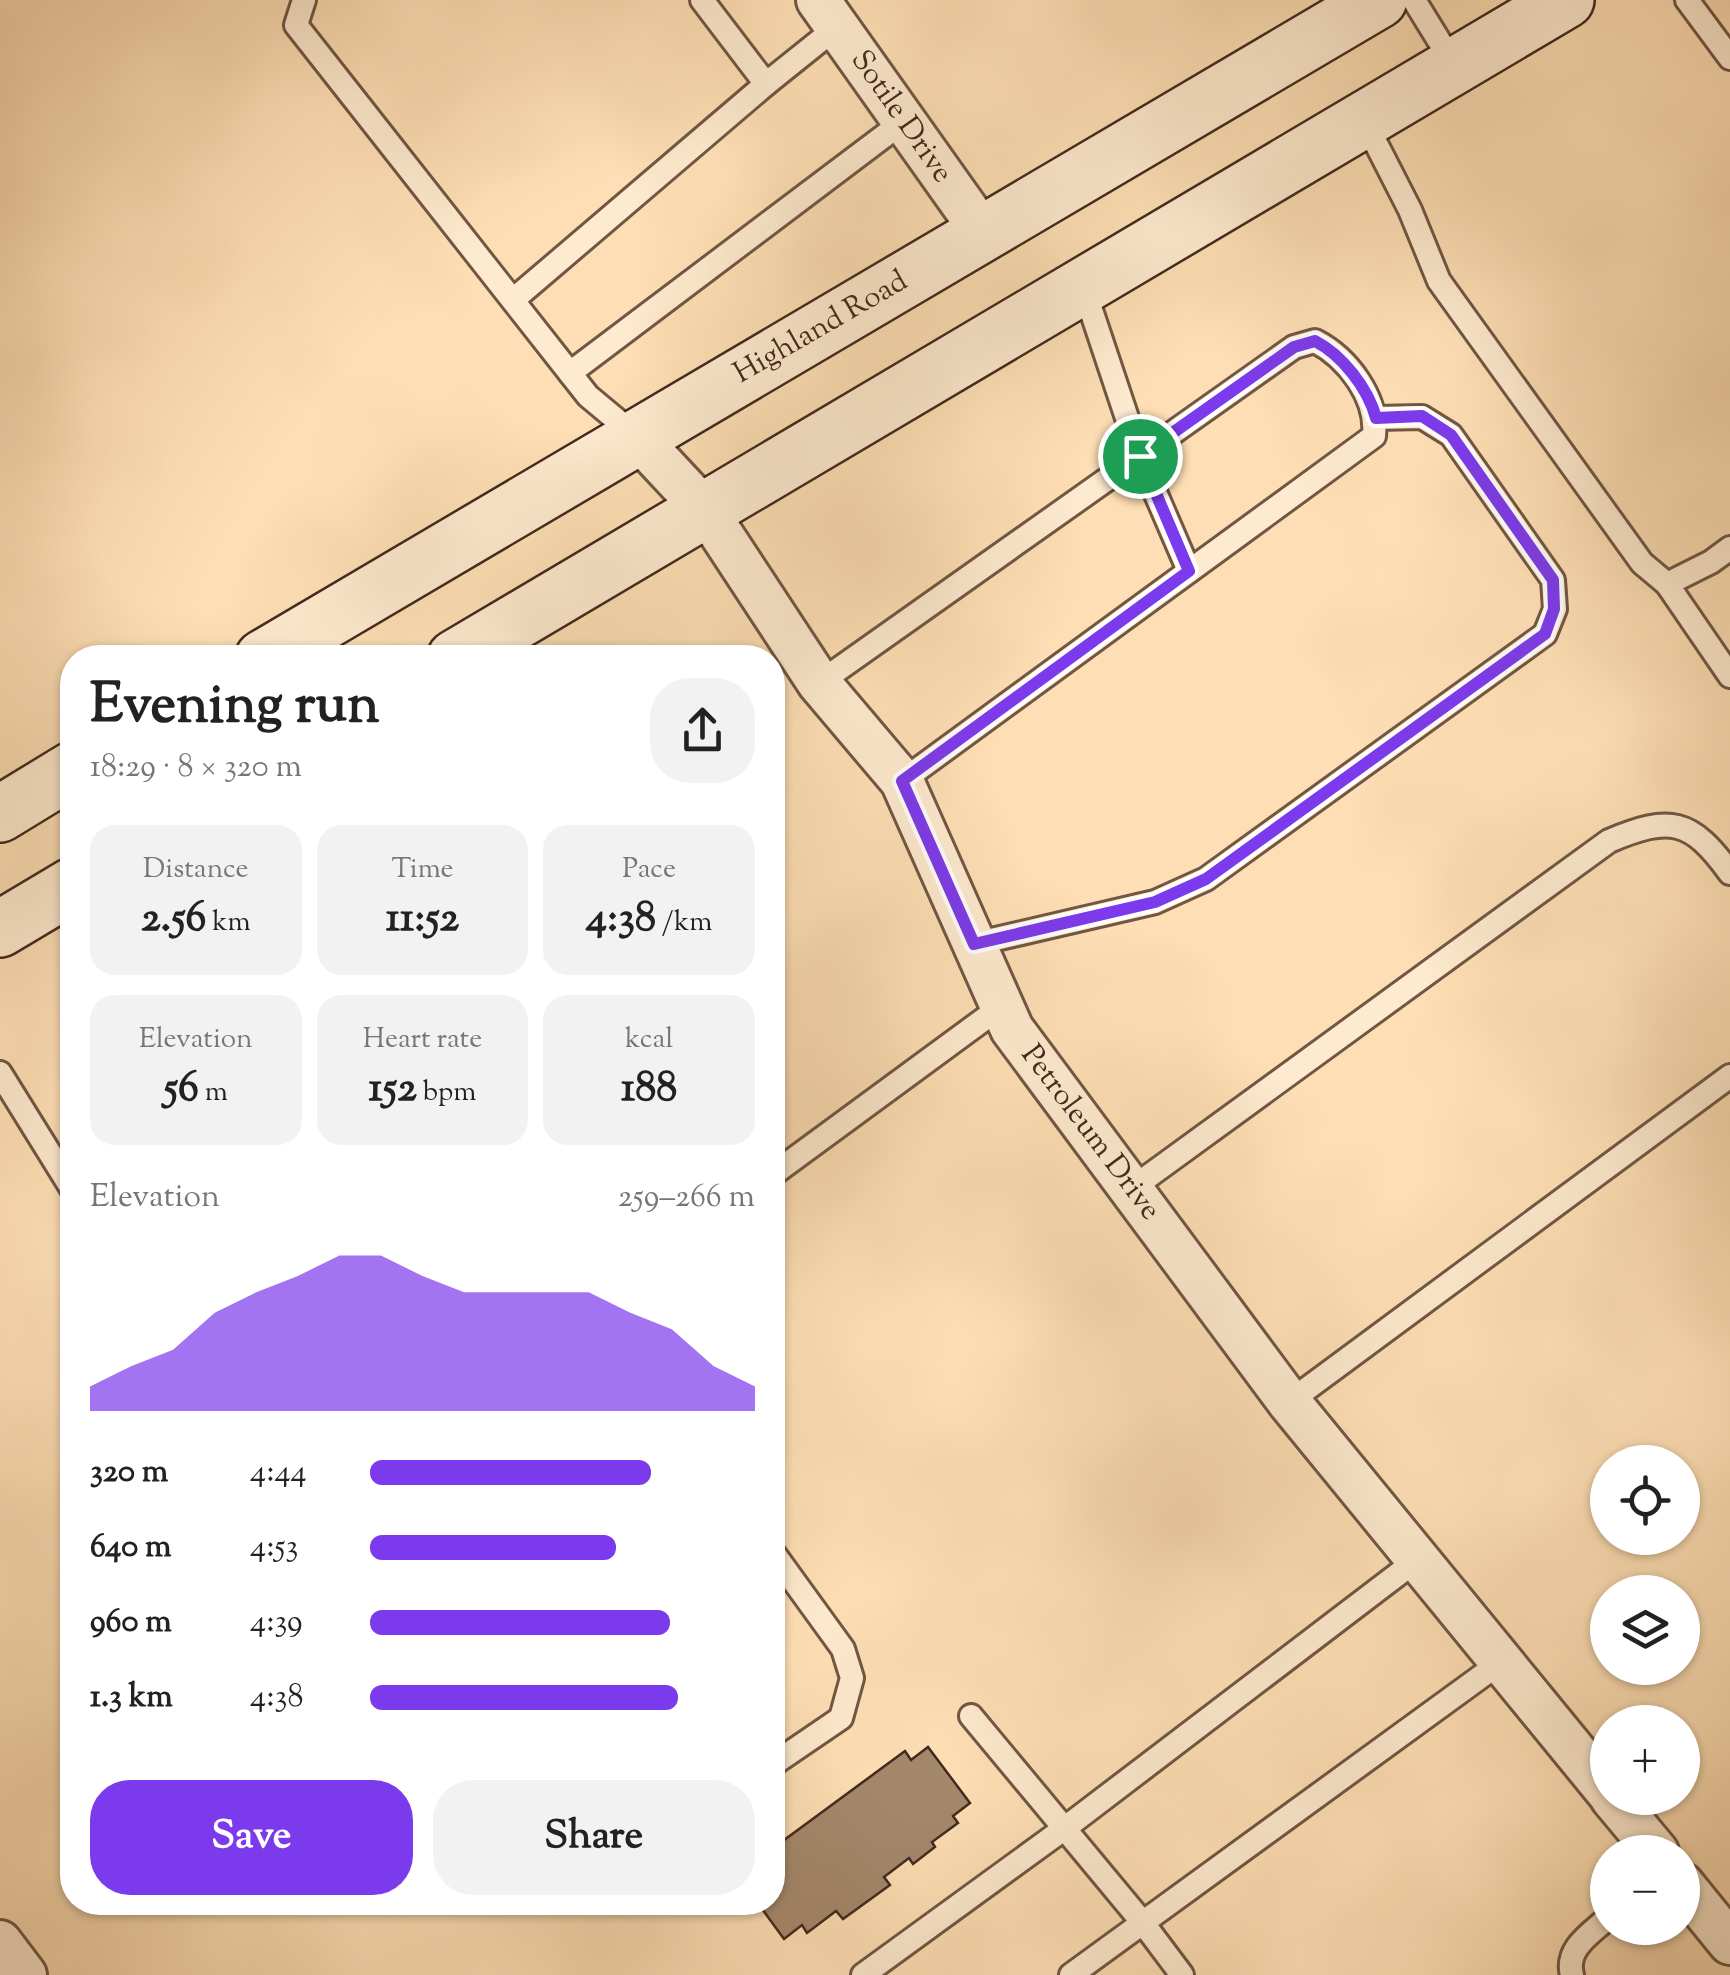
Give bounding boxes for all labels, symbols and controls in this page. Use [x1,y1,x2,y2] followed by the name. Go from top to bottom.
[839,42,963,192] street label: Sotile Drive
[726,261,916,395] street label: Highland Road
[1098,414,1183,499] pin
[1113,429,1168,484] icon: arrive
[90,668,379,747] text: Evening run
[650,678,755,783] button: share
[90,745,302,791] text: 18:29 · 8 × 320 m
[143,850,249,890] text: Distance
[391,850,454,890] text: Time
[622,850,676,890] text: Pace
[141,890,206,950] text: 2.56
[386,890,459,950] text: 11:52
[586,890,656,950] text: 4:38
[206,903,251,943] text: km
[656,903,712,943] text: /km
[139,1020,253,1060] text: Elevation
[363,1020,482,1060] text: Heart rate
[625,1020,673,1060] text: kcal
[1010,1036,1170,1230] street label: Petroleum Drive
[164,1060,199,1120] text: 56
[368,1060,417,1120] text: 152
[621,1060,677,1120] text: 188
[199,1073,228,1113] text: m
[417,1073,477,1113] text: bpm
[90,1175,220,1221] text: Elevation
[618,1175,755,1221] text: 259–266 m
[1590,1445,1700,1945] map controls
[1590,1445,1700,1555] button: locate
[90,1450,168,1496] text: 320 m
[250,1450,307,1496] text: 4:44
[90,1525,171,1571] text: 640 m
[250,1525,298,1571] text: 4:53
[1590,1575,1700,1685] button: layers
[90,1600,172,1646] text: 960 m
[250,1600,303,1646] text: 4:39
[90,1675,173,1721] text: 1.3 km
[250,1675,303,1721] text: 4:38
[1590,1705,1700,1815] button: +
[90,1780,413,1895] button: Save
[433,1780,755,1895] button: Share
[1590,1835,1700,1945] button: −

